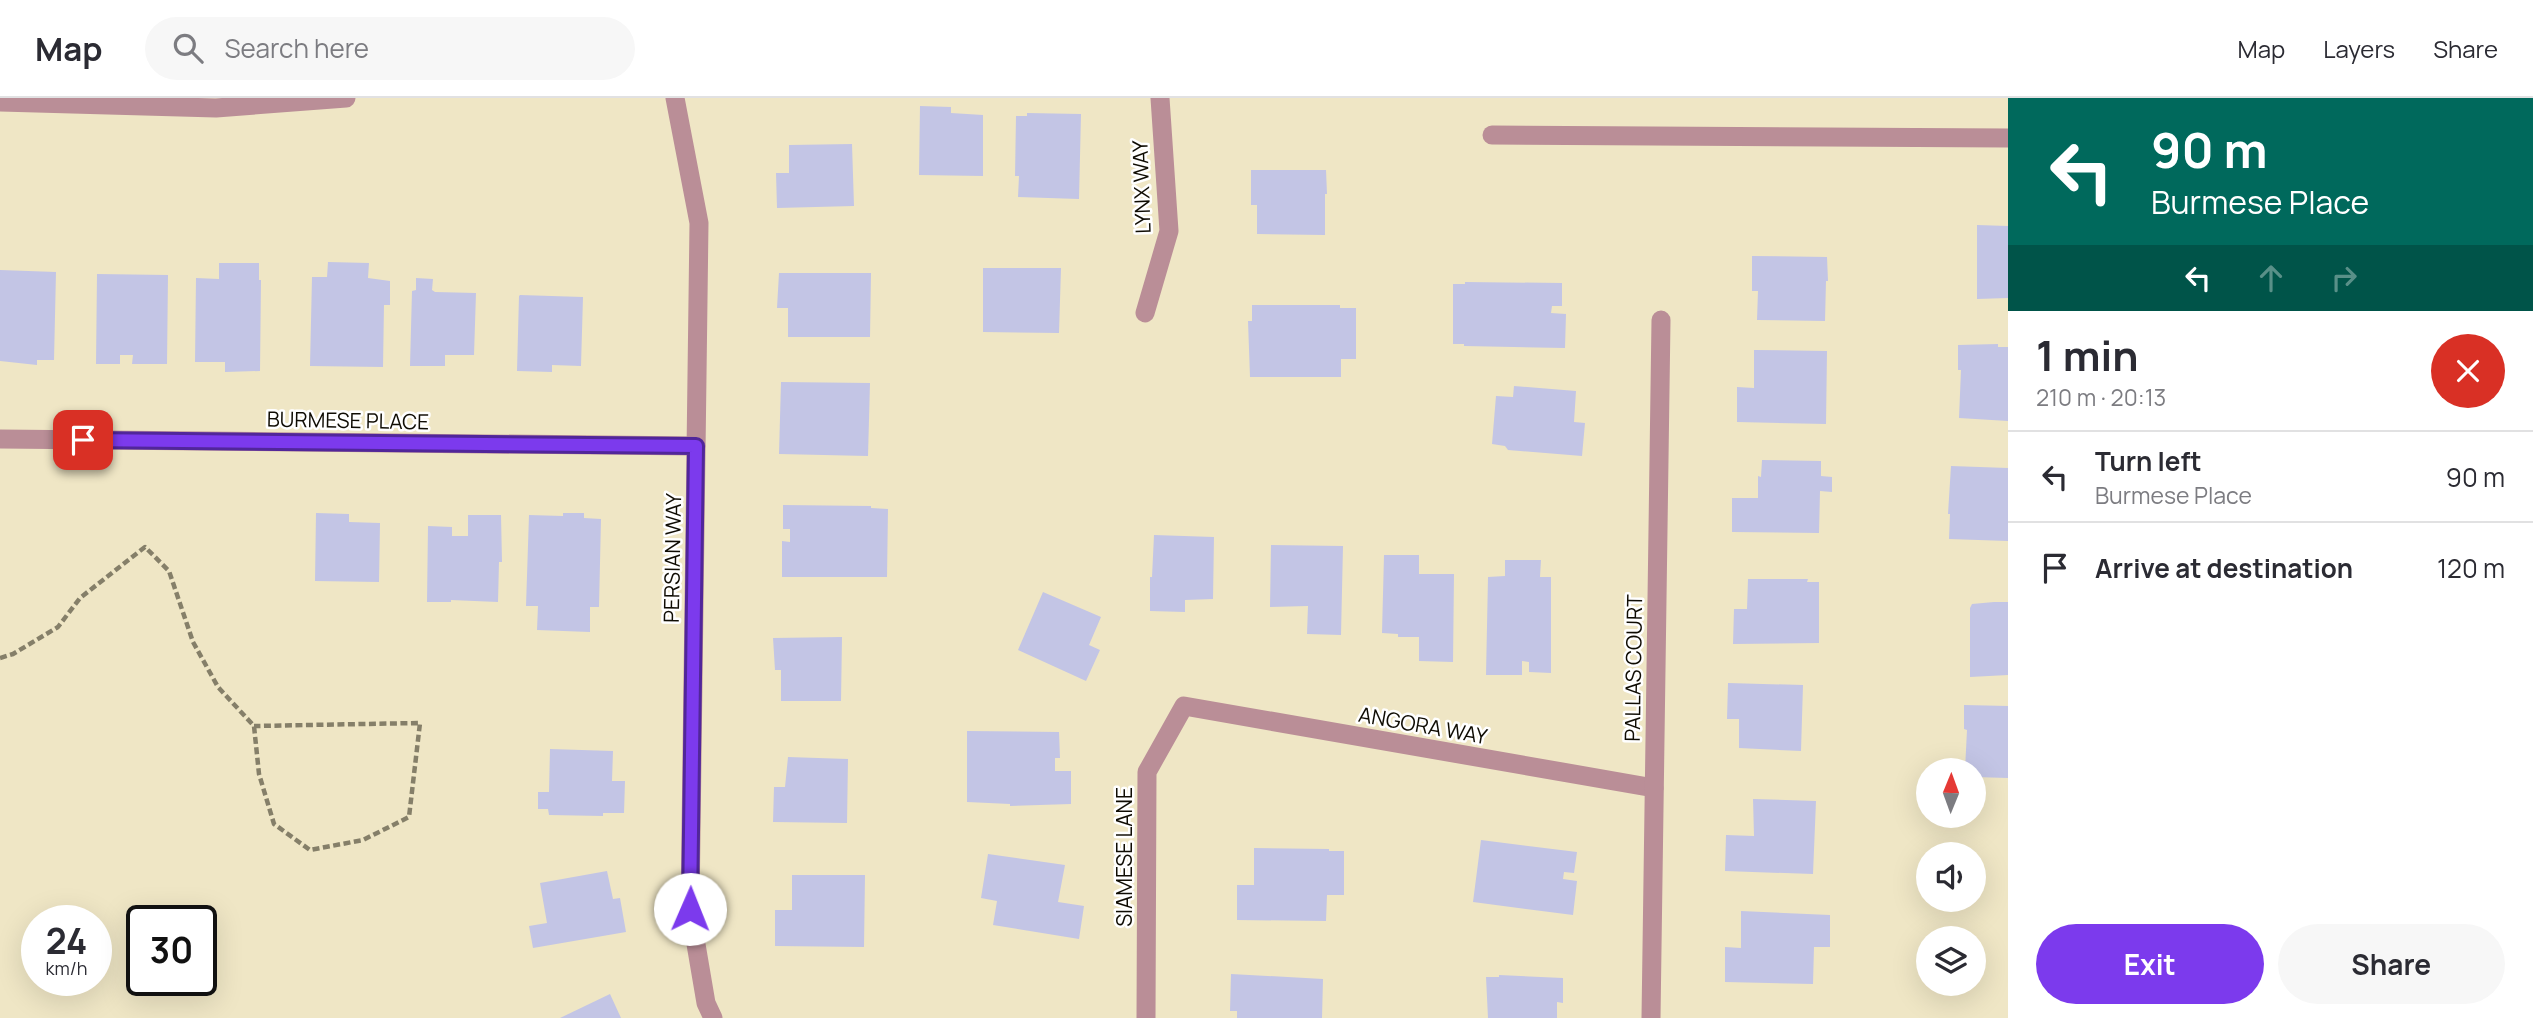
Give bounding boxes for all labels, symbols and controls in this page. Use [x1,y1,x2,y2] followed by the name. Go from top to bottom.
[145,17,635,80] search box
[35,26,103,71] text: Map
[169,29,207,67] icon: search
[225,30,369,66] text: Search here
[2238,32,2285,65] text: Map
[2323,32,2395,65] text: Layers
[2433,32,2498,65] text: Share
[2151,116,2268,183] text: 90 m
[2036,126,2127,217] icon: left
[1125,139,1157,234] street label: LYNX WAY
[2151,180,2369,224] text: Burmese Place
[2179,259,2217,297] icon: left
[2252,259,2290,297] icon: ahead
[2325,259,2363,297] icon: right
[2036,326,2139,384] text: 1 min
[2431,334,2505,408] button: close
[2036,381,2166,413] text: 210 m · 20:13
[267,405,429,435] street label: BURMESE PLACE
[53,410,113,470] pin
[64,421,102,459] icon: arrive
[2095,443,2202,479] text: Turn left
[2036,458,2074,496] icon: left
[2446,459,2505,495] text: 90 m
[2095,479,2252,511] text: Burmese Place
[657,493,687,623] street label: PERSIAN WAY
[2036,549,2074,587] icon: arrive
[2095,550,2353,586] text: Arrive at destination
[2437,550,2505,586] text: 120 m
[1618,594,1648,742] street label: PALLAS COURT
[1356,700,1490,750] street label: ANGORA WAY
[1916,758,1986,828] north arrow
[1916,758,1986,996] map controls
[1110,787,1138,927] street label: SIAMESE LANE
[1916,842,1986,912] button: sound
[653,872,727,946] position arrow
[126,905,217,996] speed limit sign: 30
[46,917,87,965] text: 24
[2036,924,2264,1004] button: Exit
[2278,924,2505,1004] button: Share
[1916,926,1986,996] button: layers
[46,956,87,980] text: km/h

